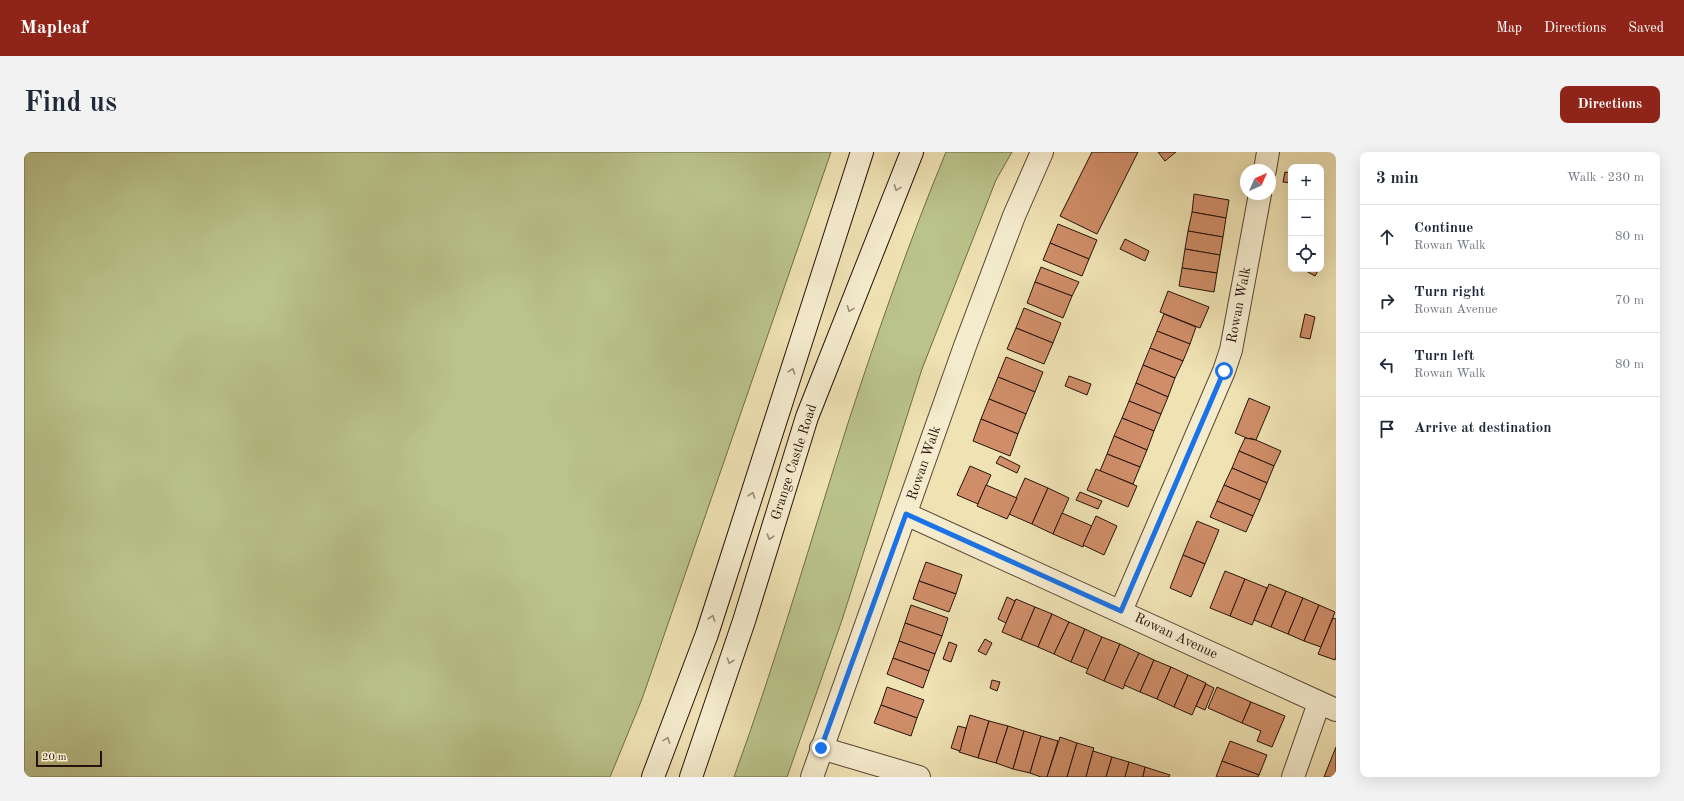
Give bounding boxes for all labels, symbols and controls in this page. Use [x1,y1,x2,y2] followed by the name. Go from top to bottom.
[20,19,88,38] text: Mapleaf
[1496,21,1522,35] text: Map
[1544,21,1606,35] text: Directions
[1628,21,1664,35] text: Saved
[1560,86,1660,123] button: Directions
[24,90,117,118] text: Find us
[1240,164,1276,200] north arrow
[1288,164,1324,272] map controls
[1288,164,1324,200] button: +
[1376,170,1419,187] text: 3 min
[1567,171,1644,184] text: Walk · 230 m
[894,184,902,192] one-way arrow
[1288,200,1324,236] button: −
[1414,221,1473,236] text: Continue
[1376,226,1398,248] icon: ahead
[1615,230,1644,243] text: 80 m
[1288,236,1324,272] button: locate
[1414,239,1486,252] text: Rowan Walk
[1225,266,1253,344] street label: Rowan Walk
[1414,285,1485,300] text: Turn right
[1376,290,1398,312] icon: right
[1615,294,1644,307] text: 70 m
[1414,303,1498,316] text: Rowan Avenue
[846,306,854,313] one-way arrow
[1414,349,1474,364] text: Turn left
[1376,354,1398,376] icon: left
[1615,358,1644,371] text: 80 m
[1215,362,1233,380] route start
[1414,367,1486,380] text: Rowan Walk
[787,368,795,375] one-way arrow
[769,402,819,522] street label: Grange Castle Road
[1376,418,1398,440] icon: arrive
[1414,421,1552,436] text: Arrive at destination
[905,424,943,502] street label: Rowan Walk
[747,491,755,498] one-way arrow
[766,534,775,541] one-way arrow
[1132,611,1220,661] street label: Rowan Avenue
[707,615,716,622] one-way arrow
[726,658,735,665] one-way arrow
[662,737,670,744] one-way arrow
[812,739,830,757] route end
[36,749,102,768] scale bar
[42,752,67,763] text: 20 m

